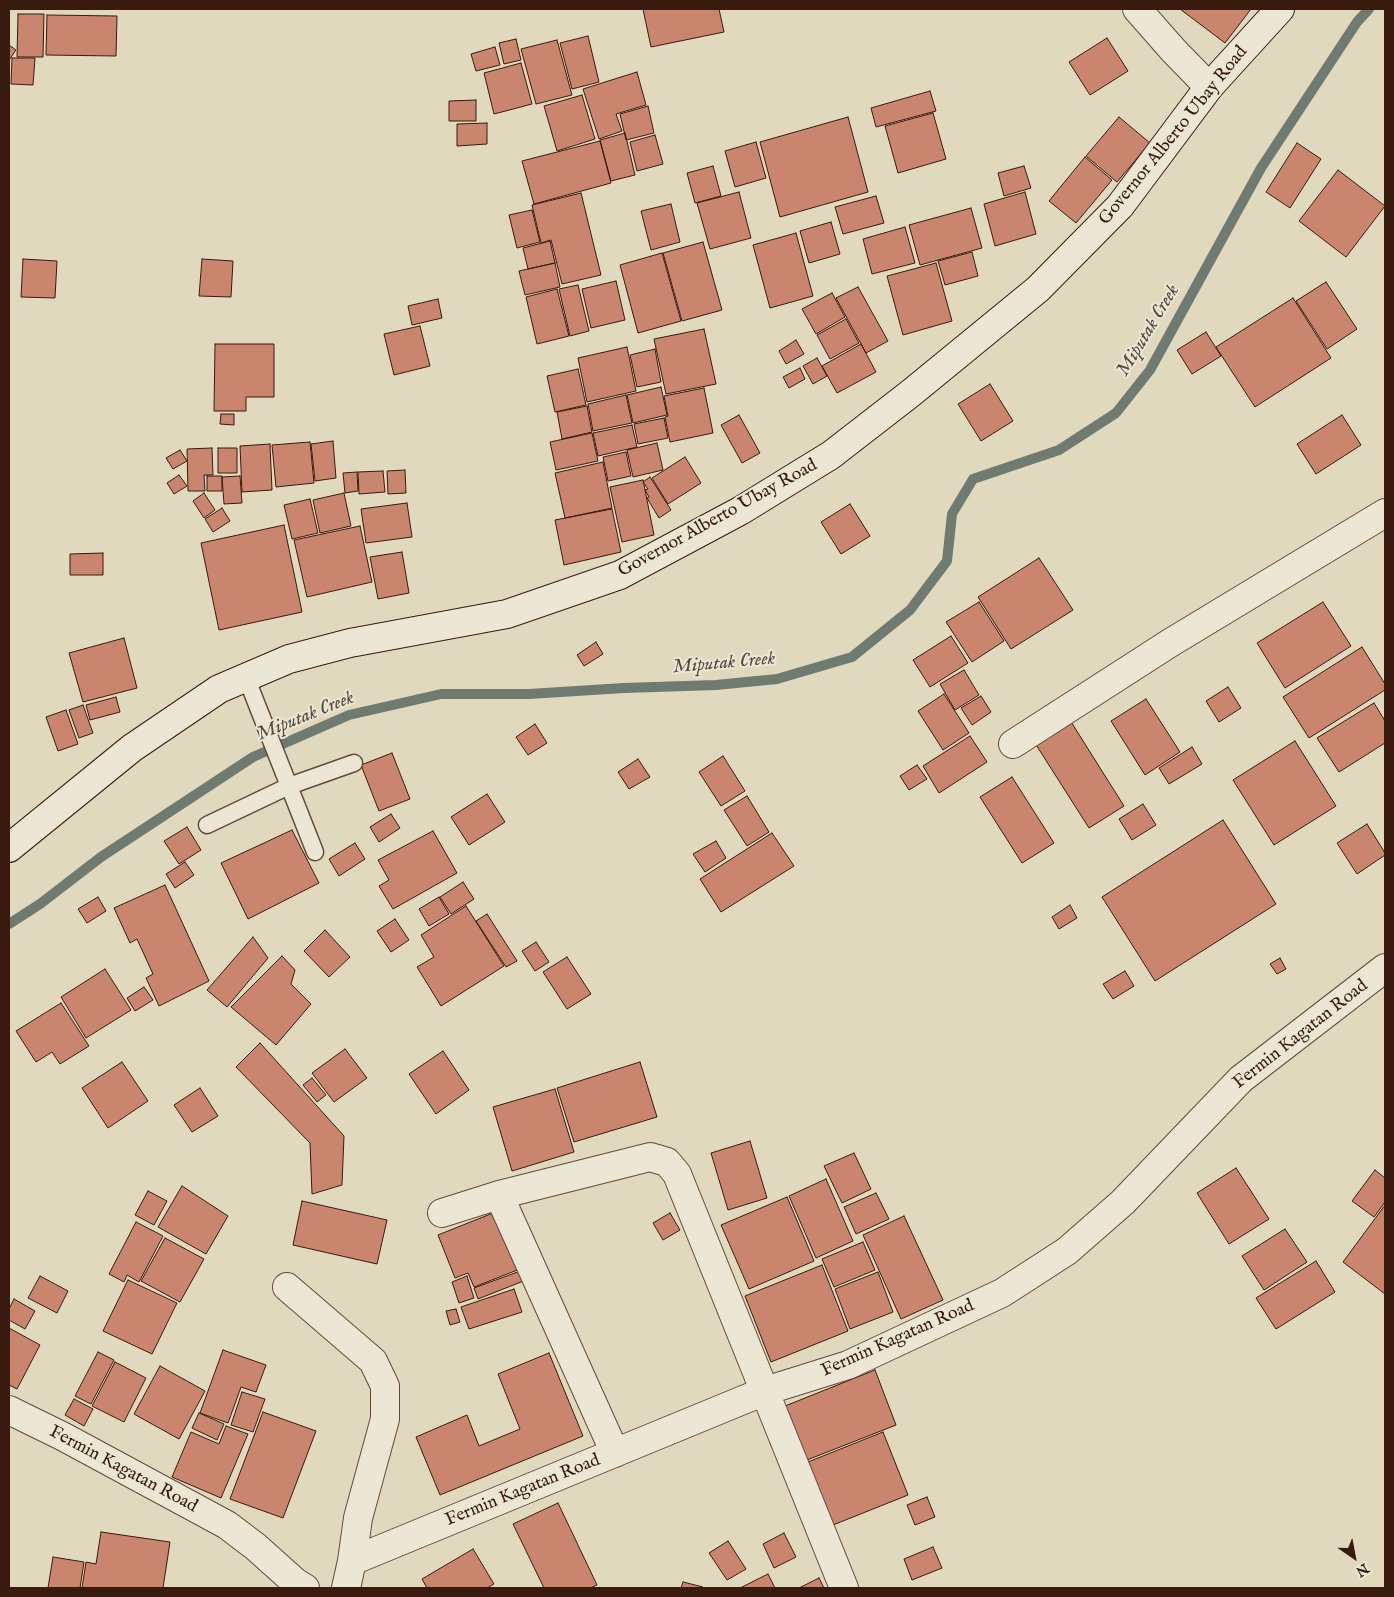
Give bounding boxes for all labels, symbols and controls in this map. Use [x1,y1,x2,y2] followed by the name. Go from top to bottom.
[1095,42,1253,230] street label: Governor Alberto Ubay Road
[1113,281,1185,381] water label: Miputak Creek
[615,455,821,583] street label: Governor Alberto Ubay Road
[672,648,776,680] water label: Miputak Creek
[254,687,358,747] water label: Miputak Creek
[1229,976,1373,1094] street label: Fermin Kagatan Road
[818,1296,978,1382] street label: Fermin Kagatan Road
[45,1422,201,1518] street label: Fermin Kagatan Road
[443,1450,603,1532] street label: Fermin Kagatan Road
[1329,1532,1379,1582] north arrow
[1352,1559,1372,1580] text: N

